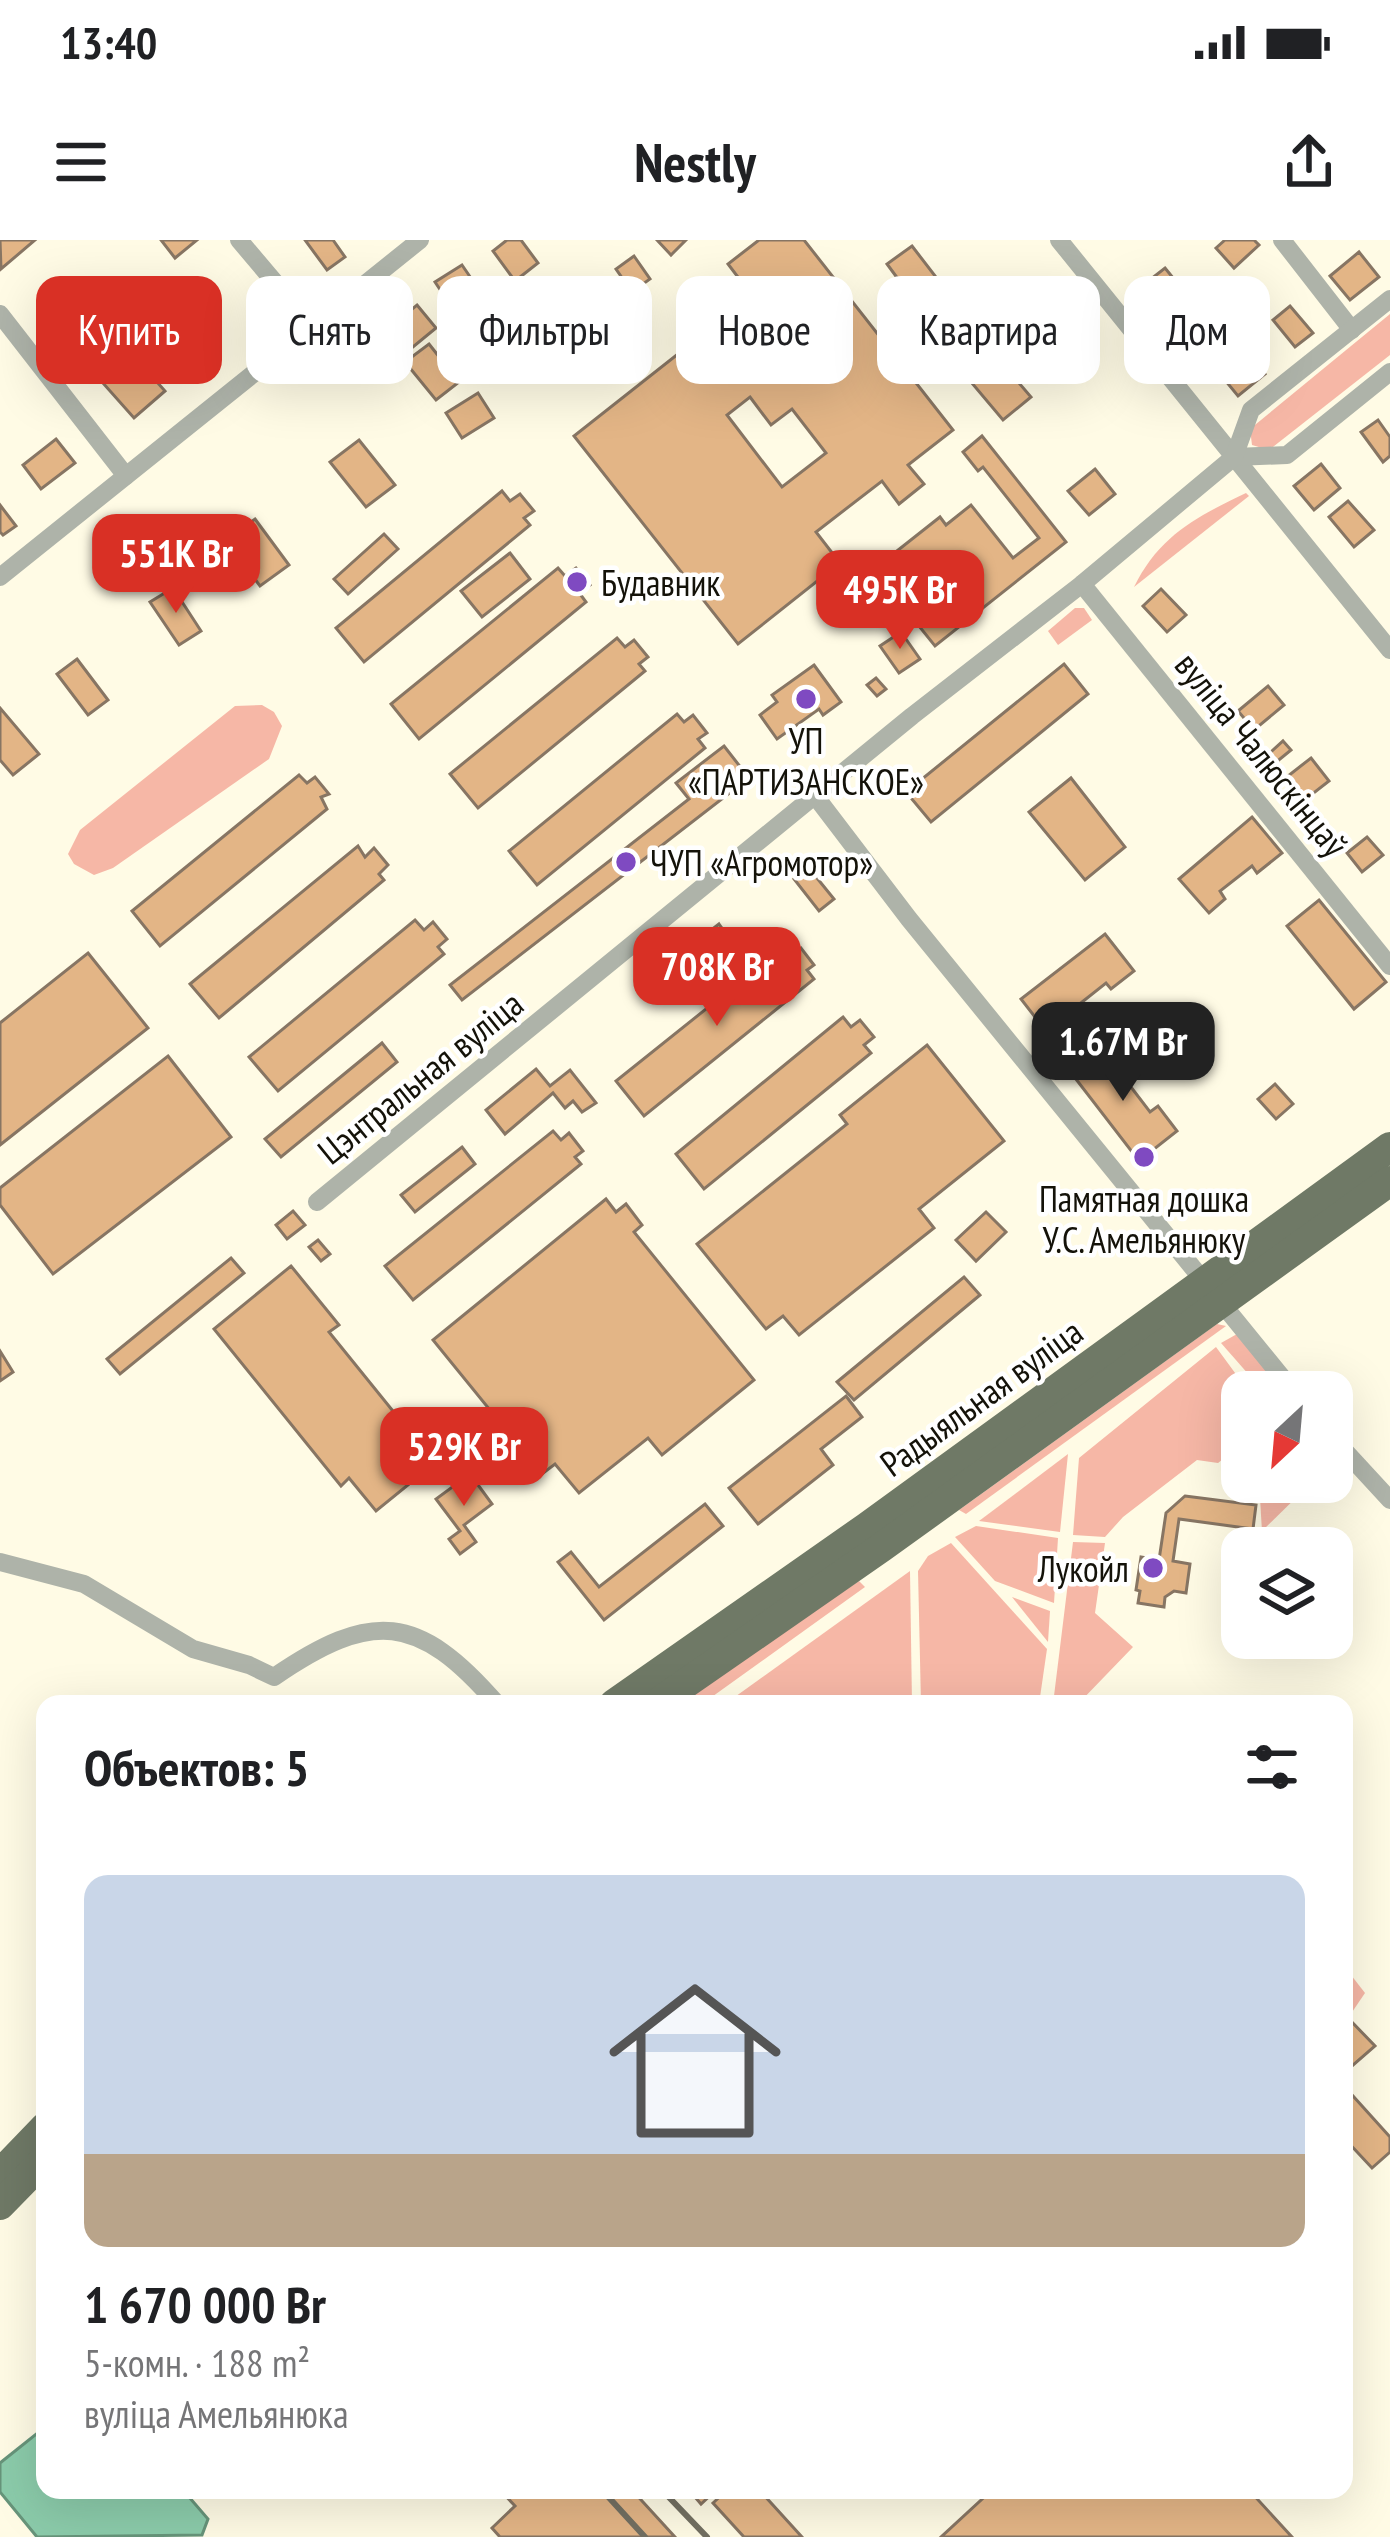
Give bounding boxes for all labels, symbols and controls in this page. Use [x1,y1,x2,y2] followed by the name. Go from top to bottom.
[60,13,157,71] text: 13:40
[634,127,756,197] text: Nestly
[48,129,114,195] icon: menu
[1276,129,1342,195] icon: share
[36,276,222,384] chip: Купить
[246,276,413,384] chip: Снять
[437,276,652,384] chip: Фильтры
[676,276,853,384] chip: Новое
[877,276,1100,384] chip: Квартира
[1124,276,1270,384] chip: Дом
[65,514,287,616] pin: 551K Br
[119,527,233,578] text: 551K Br
[789,550,1011,652] pin: 495K Br
[601,559,720,606] place label: Будавник
[843,563,957,614] text: 495K Br
[564,569,590,595] marker: Будавник
[1165,642,1359,866] street label: вуліца Чалюскінцаў
[793,686,819,712] marker: УП «ПАРТИЗАНСКОЕ»
[688,717,924,805] place label: УП «ПАРТИЗАНСКОЕ»
[650,839,873,886] place label: ЧУП «Агромотор»
[613,849,639,875] marker: ЧУП «Агромотор»
[606,927,828,1029] pin: 708K Br
[660,940,774,991] text: 708K Br
[308,980,532,1174] street label: Цэнтральная вуліца
[999,1002,1247,1104] pin: 1.67M Br
[1059,1015,1187,1066] text: 1.67M Br
[1131,1144,1157,1170] marker: Памятная дошка У.С. Амельянюку
[1039,1175,1249,1263] place label: Памятная дошка У.С. Амельянюку
[871,1308,1091,1486] street label: Радыяльная вуліца
[1221,1371,1353,1503] north arrow
[1221,1371,1353,1659] map controls
[353,1407,575,1509] pin: 529K Br
[407,1420,521,1471] text: 529K Br
[1221,1527,1353,1659] button: layers
[1037,1545,1129,1592] place label: Лукойл
[1140,1555,1166,1581] marker: Лукойл
[84,1734,309,1800] text: Объектов: 5
[1239,1734,1305,1800] icon: filters
[587,1953,803,2169] icon: home
[84,2271,326,2337] text: 1 670 000 Br
[84,2337,310,2388] text: 5-комн. · 188 m²
[84,2388,349,2439] text: вуліца Амельянюка

